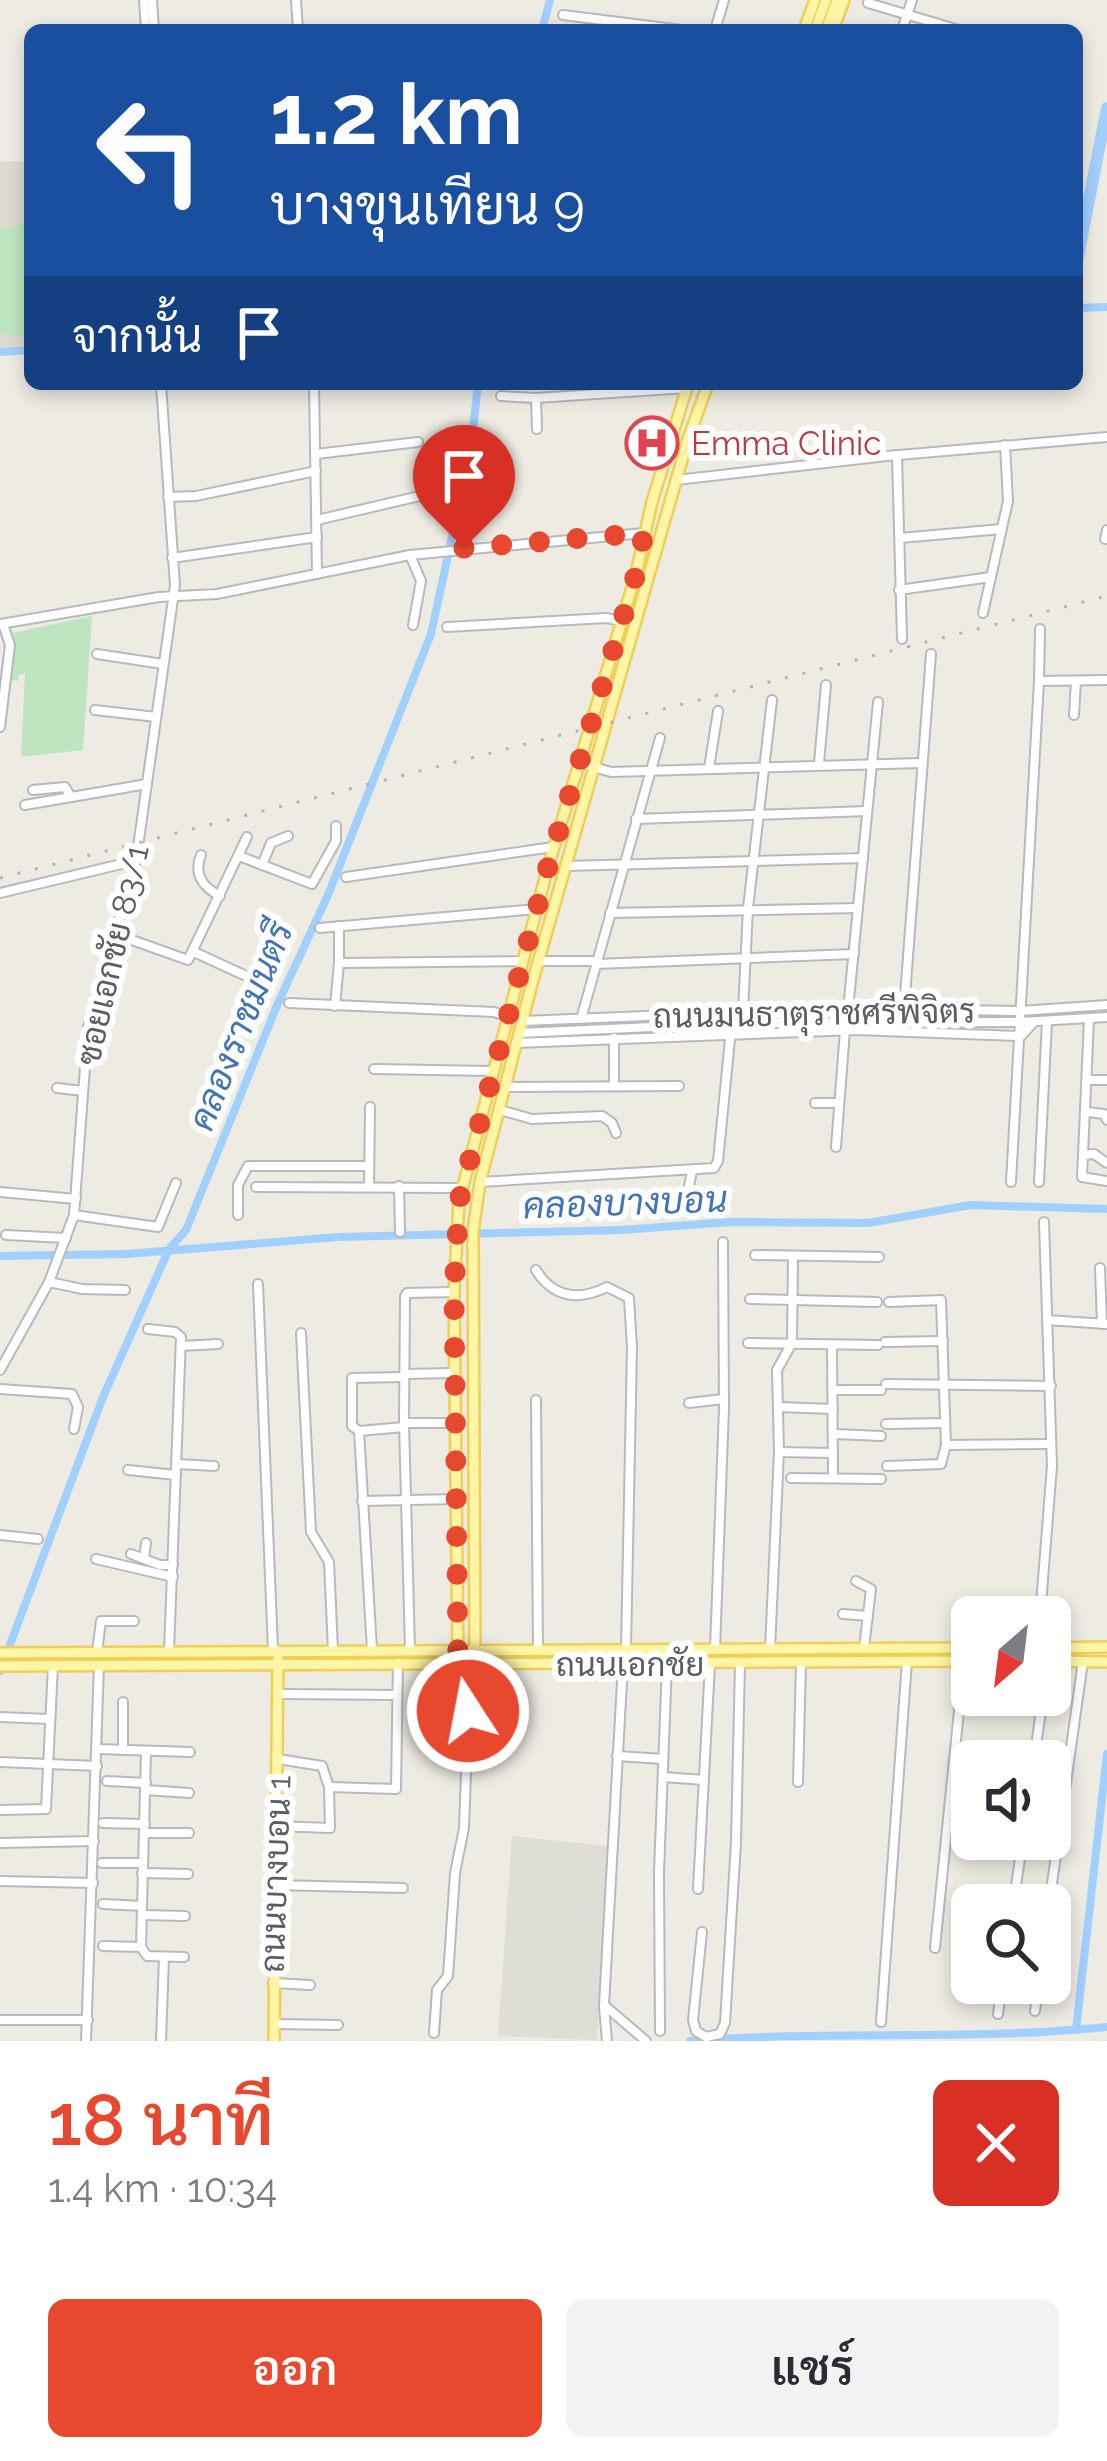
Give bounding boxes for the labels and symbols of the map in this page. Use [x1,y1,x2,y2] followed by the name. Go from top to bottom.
[624,415,680,471] hospital icon: Emma Clinic
[691,424,881,463] place label: Emma Clinic
[413,425,515,548] pin
[68,841,157,1069] street label: ซอยเอกชัย 83/1
[178,913,302,1136] water label: คลองราชมนตรี
[653,991,976,1039] street label: ถนนมนธาตุราชศรีพิจิตร
[522,1177,728,1227] water label: คลองบางบอน
[951,1596,1071,1716] north arrow
[556,1645,704,1684] street label: ถนนเอกชัย
[405,1648,531,1774] position arrow
[253,1775,298,1973] street label: ถนนบางบอน 1

